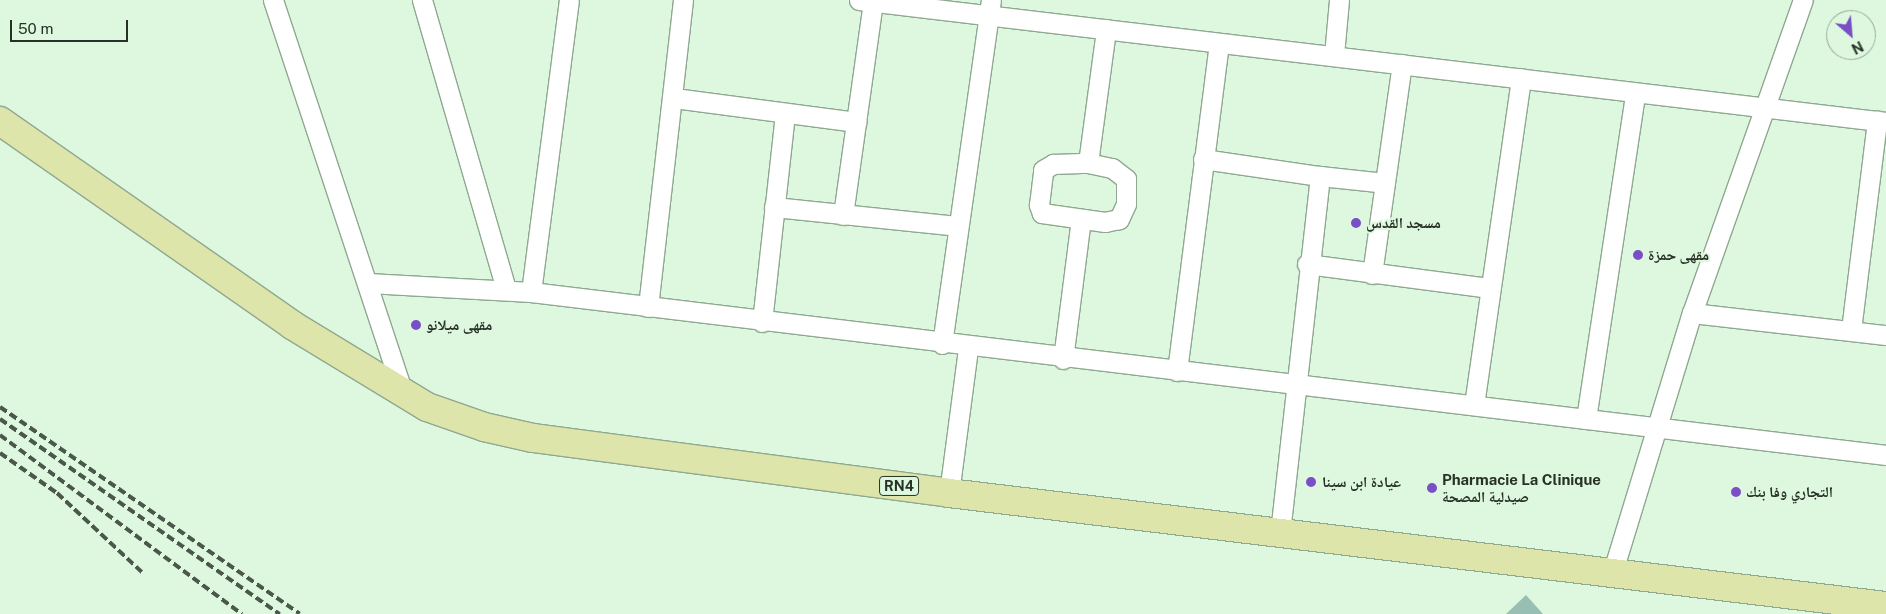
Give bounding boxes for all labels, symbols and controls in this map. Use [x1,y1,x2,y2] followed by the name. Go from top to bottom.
[12,10,130,42] scale bar
[1826,10,1876,60] north arrow
[18,20,53,37] text: 50 m
[1849,38,1866,57] text: N
[1366,214,1441,232] place label: مسجد القدس
[1350,217,1362,229] marker: مسجد القدس
[1648,246,1709,264] place label: مقهى حمزة
[1632,249,1644,261] marker: مقهى حمزة
[426,316,492,334] place label: مقهى ميلانو
[410,319,422,331] marker: مقهى ميلانو
[1442,470,1601,505] place label: Pharmacie La Clinique صيدلية المصحة
[1322,473,1401,491] place label: عيادة ابن سينا
[879,474,919,498] road number: RN4
[1304,475,1318,489] marker: عيادة ابن سينا
[1426,482,1438,494] marker: Pharmacie La Clinique صيدلية المصحة
[1746,483,1833,501] place label: التجاري وفا بنك
[1730,486,1742,498] marker: التجاري وفا بنك

